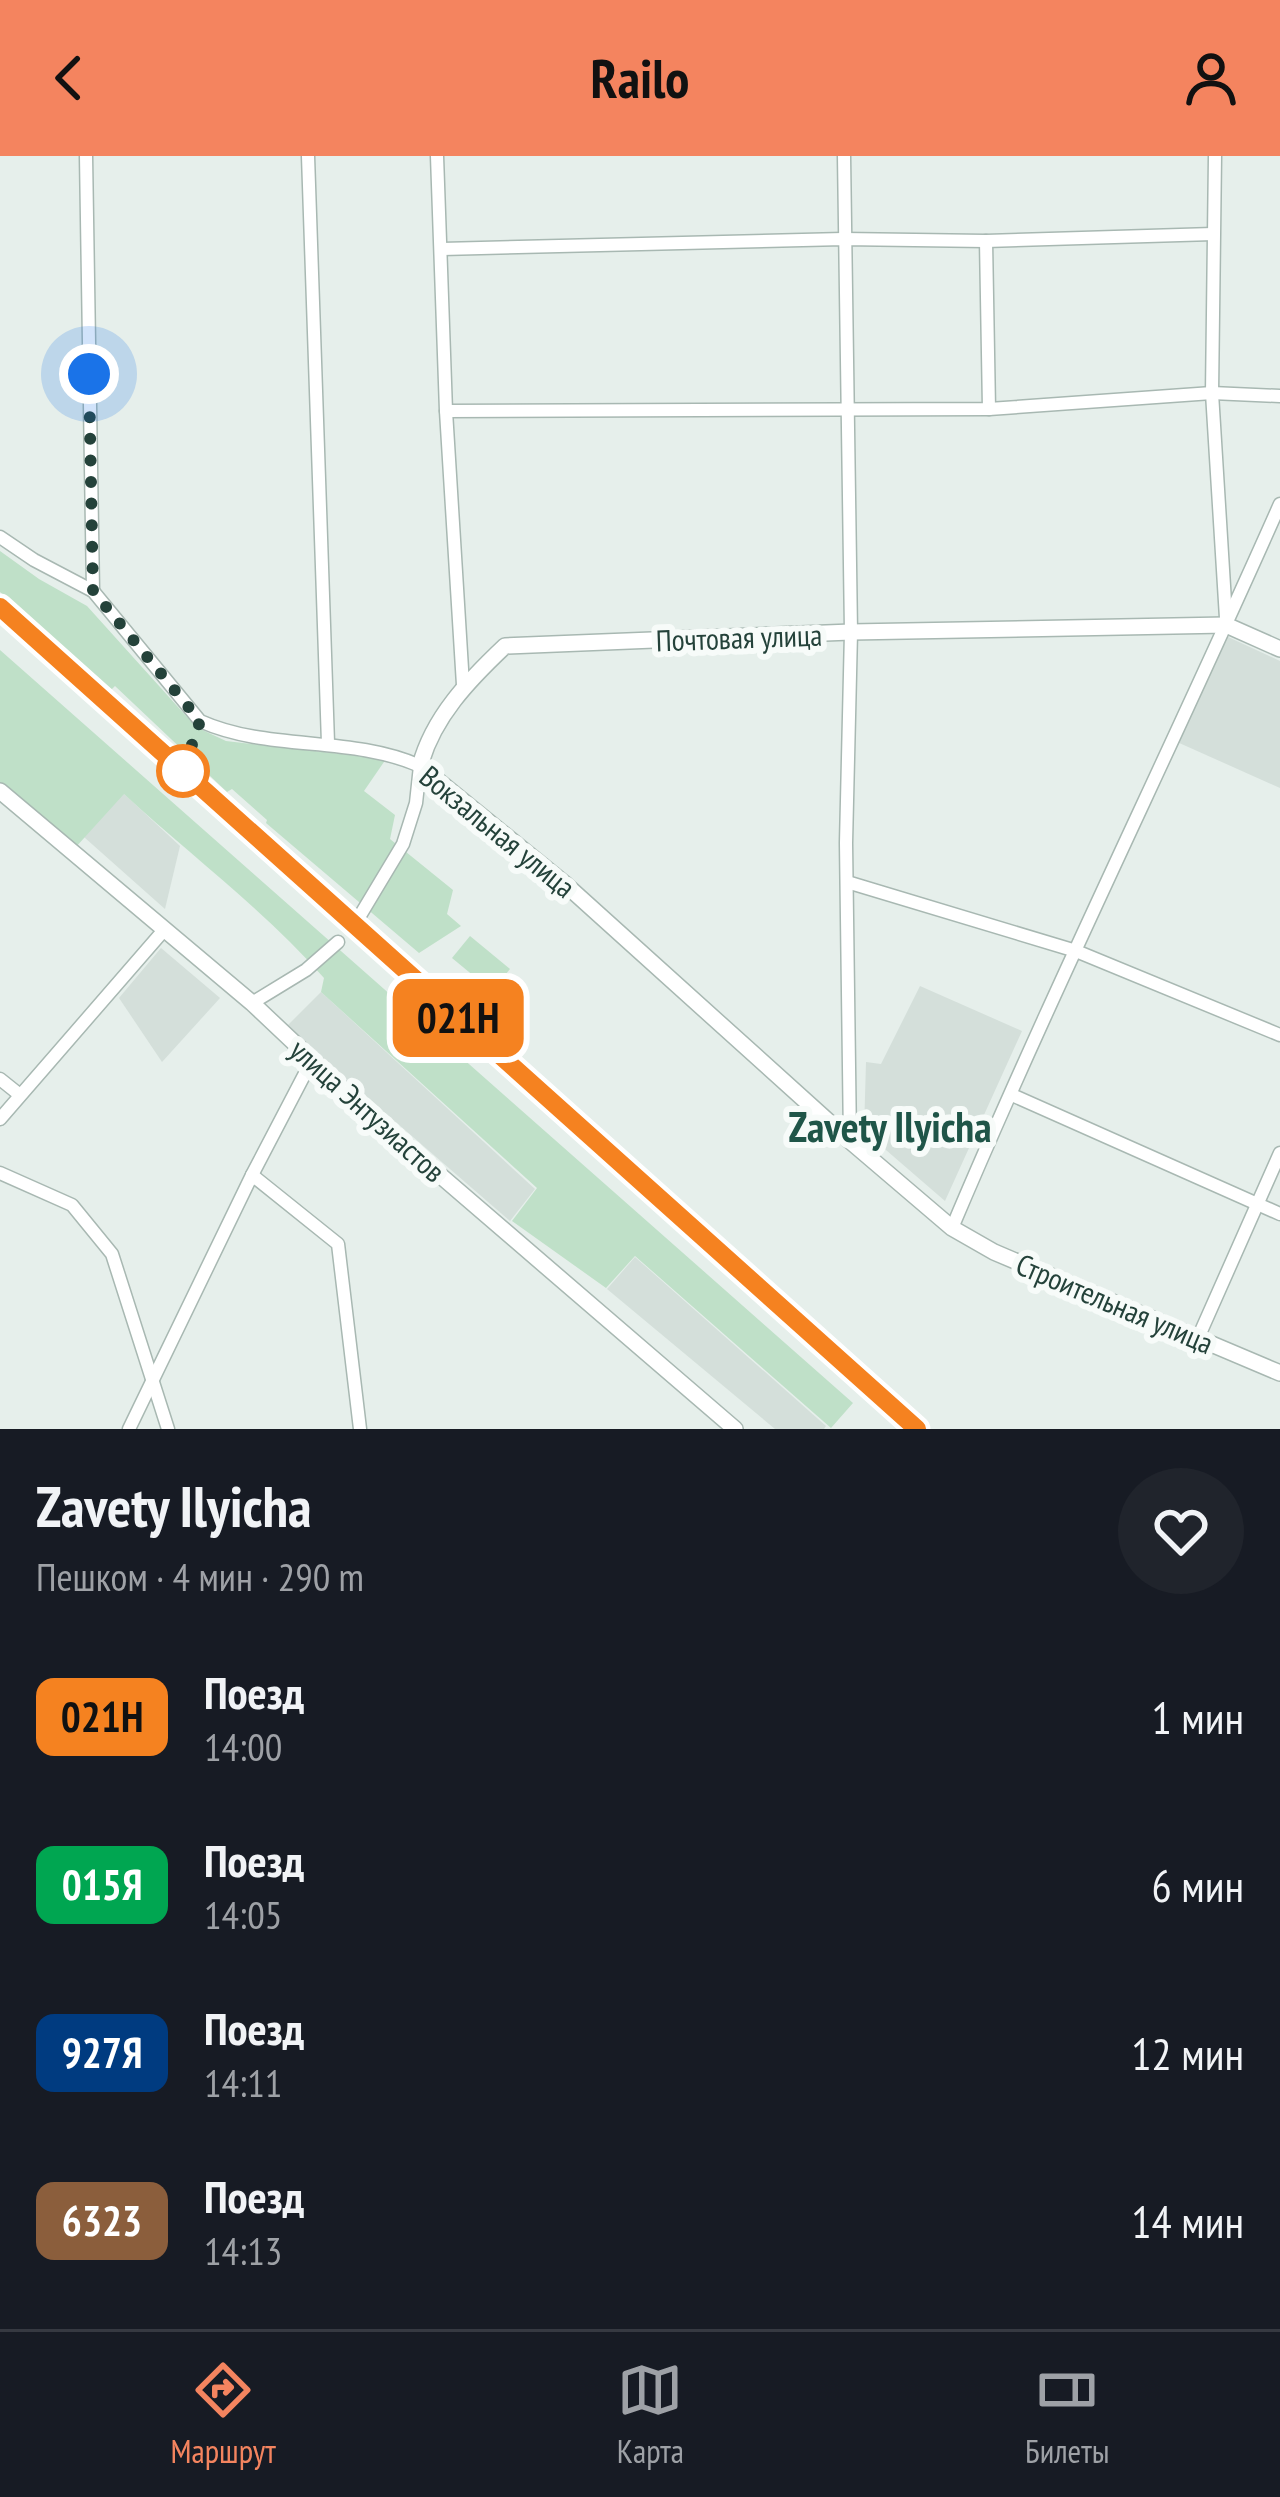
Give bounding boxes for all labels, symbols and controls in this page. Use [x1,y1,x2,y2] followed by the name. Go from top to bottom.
[591,43,689,113] text: Railo
[36,45,102,111] icon: back
[1178,45,1244,111] icon: person
[59,344,119,404] your location
[655,615,823,659] street label: Почтовая улица
[158,746,208,796] unlabelled marker
[412,756,584,906] street label: Вокзальная улица
[374,979,542,1057] line badge: 021Н
[417,990,499,1045] text: 021Н
[282,1030,454,1190] street label: улица Энтузиастов
[788,1099,992,1154] district label: Zavety Ilyicha
[1011,1244,1219,1362] street label: Строительная улица
[1118,1468,1244,1594] button: heart
[36,1469,312,1543] text: Zavety Ilyicha
[36,1551,364,1602] text: Пешком · 4 мин · 290 m
[204,1663,304,1721] text: Поезд
[1151,1688,1244,1746] text: 1 мин
[61,1689,143,1744] text: 021Н
[204,1721,282,1772] text: 14:00
[204,1831,304,1889] text: Поезд
[1151,1856,1244,1914] text: 6 мин
[62,1857,142,1912] text: 015Я
[204,1889,282,1940] text: 14:05
[204,1999,304,2057] text: Поезд
[1131,2024,1244,2082] text: 12 мин
[62,2025,142,2080] text: 927Я
[204,2057,282,2108] text: 14:11
[204,2167,304,2225] text: Поезд
[1131,2192,1244,2250] text: 14 мин
[62,2193,142,2248] text: 6323
[204,2225,282,2276] text: 14:13
[170,2357,276,2472] tab: Маршрут
[617,2357,684,2472] tab: Карта
[1025,2357,1110,2472] tab: Билеты

